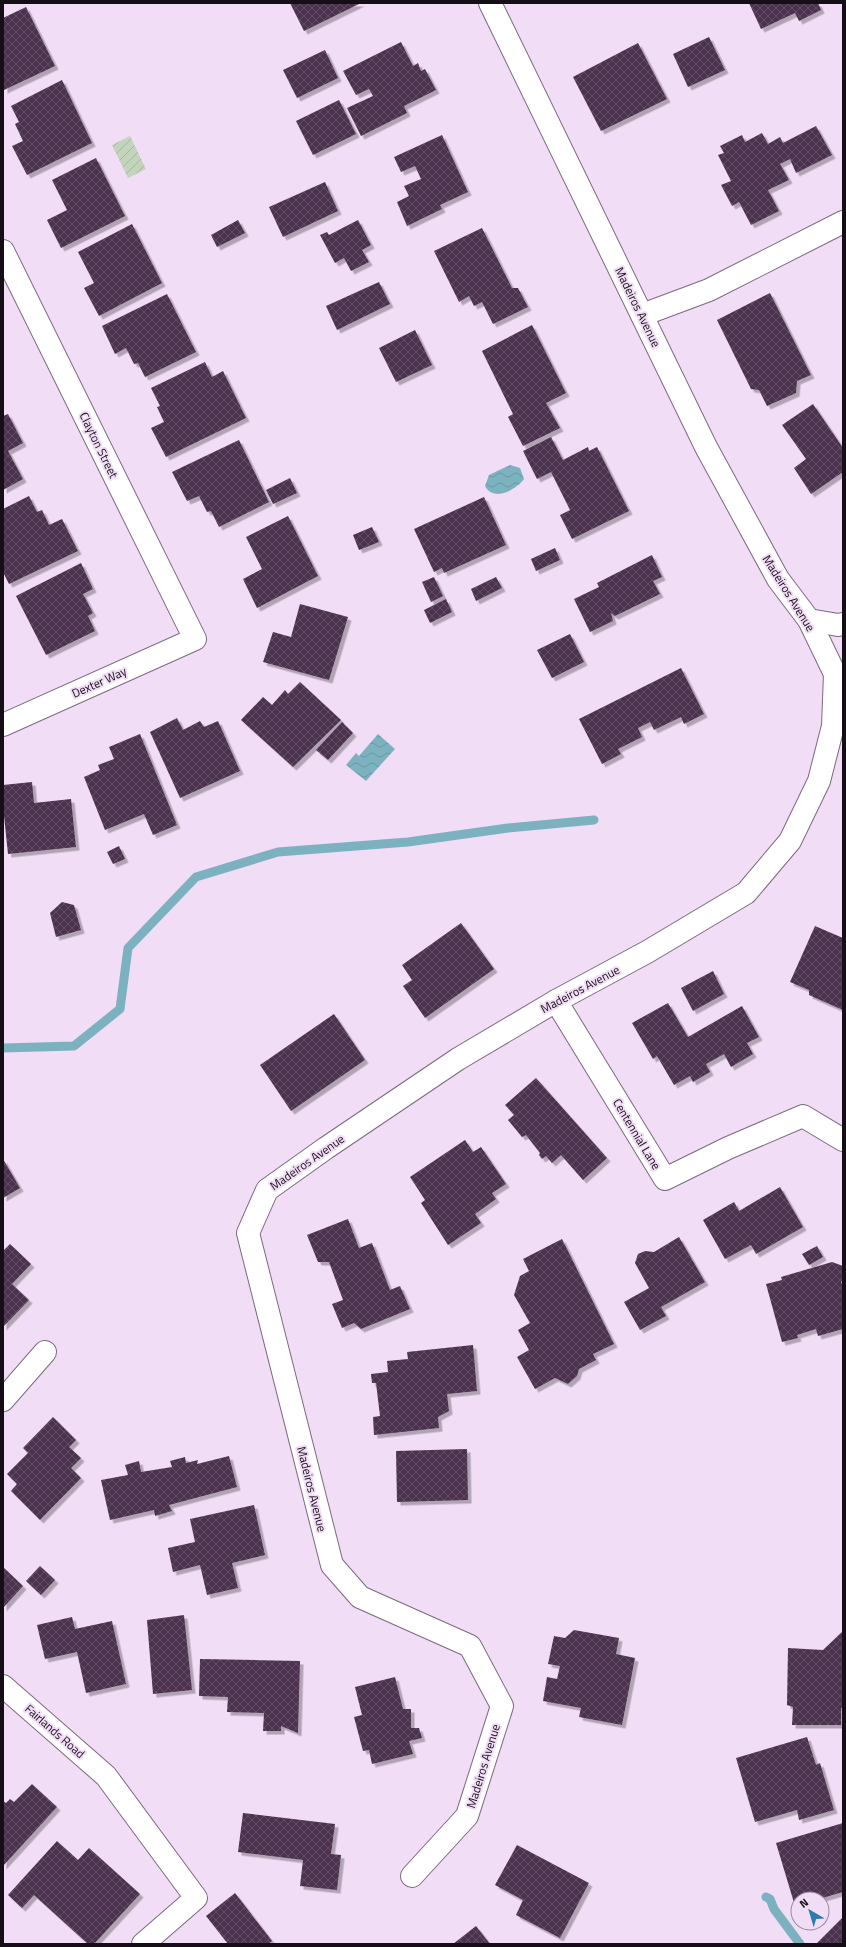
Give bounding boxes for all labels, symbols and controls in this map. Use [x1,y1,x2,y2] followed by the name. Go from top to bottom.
[610,264,666,350] street label: Madeiros Avenue
[75,409,124,482] street label: Clayton Street
[758,551,820,635] street label: Madeiros Avenue
[68,661,130,703] street label: Dexter Way
[537,960,623,1018] street label: Madeiros Avenue
[608,1095,666,1173] street label: Centennial Lane
[266,1129,348,1195] street label: Madeiros Avenue
[292,1444,332,1534] street label: Madeiros Avenue
[21,1699,89,1763] street label: Fairlands Road
[461,1721,505,1811] street label: Madeiros Avenue
[790,1891,830,1931] north arrow
[796,1894,812,1912] text: N

